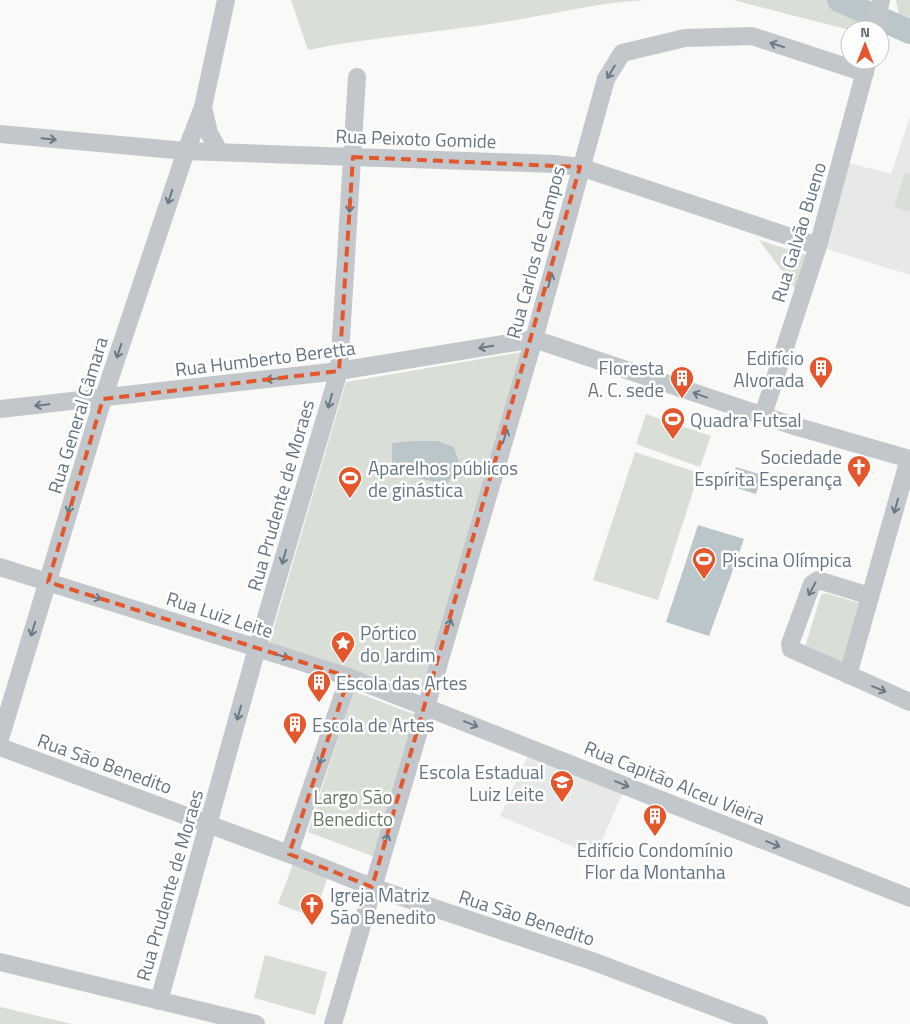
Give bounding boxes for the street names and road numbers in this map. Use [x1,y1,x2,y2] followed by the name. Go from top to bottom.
[335,121,497,155] street label: Rua Peixoto Gomide
[763,158,833,306] street label: Rua Galvão Bueno
[498,162,572,342] street label: Rua Carlos de Campos
[173,332,357,383] street label: Rua Humberto Beretta
[39,333,115,497] street label: Rua General Câmara
[239,396,321,594] street label: Rua Prudente de Moraes
[163,583,277,645] street label: Rua Luiz Leite
[34,725,176,801] street label: Rua São Benedito
[580,732,770,832] street label: Rua Capitão Alceu Vieira
[128,786,210,984] street label: Rua Prudente de Moraes
[455,881,599,953] street label: Rua São Benedito

